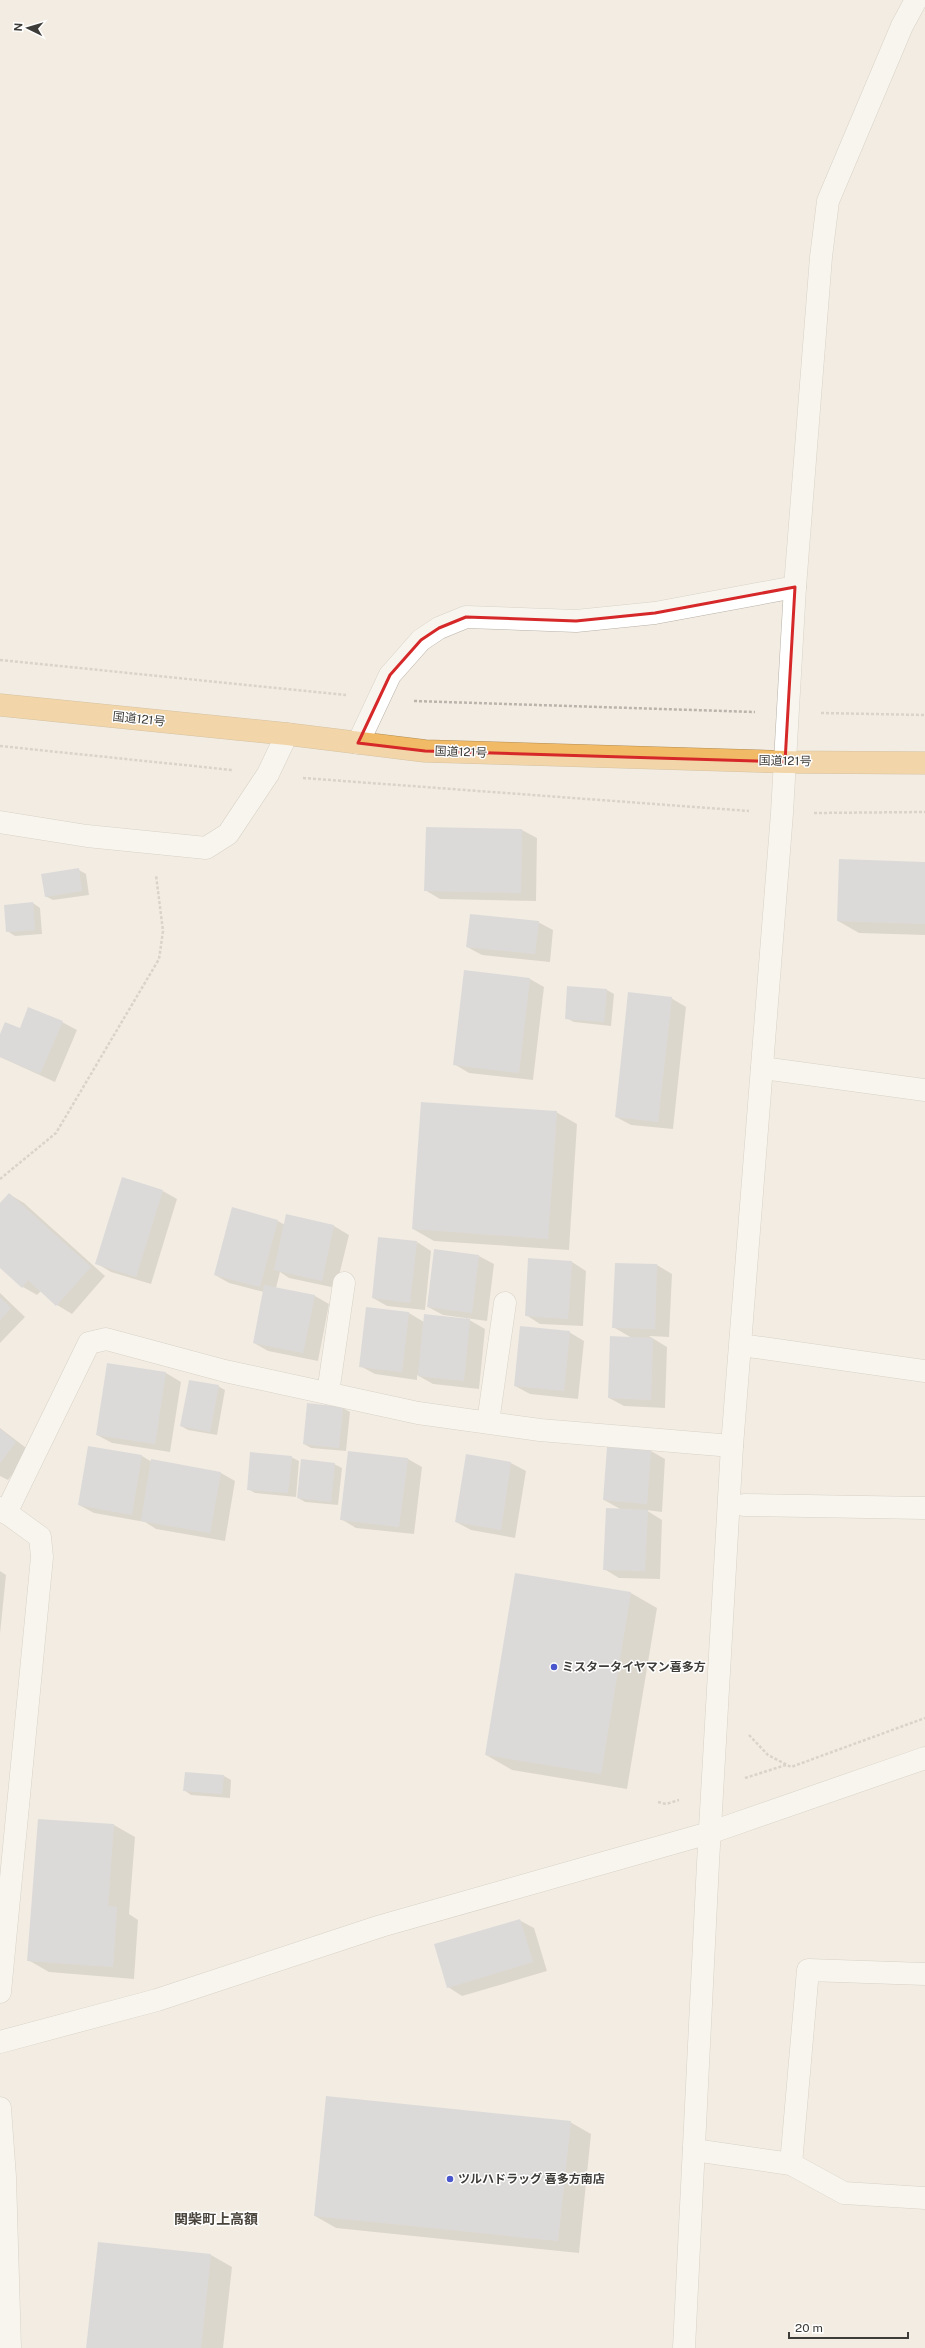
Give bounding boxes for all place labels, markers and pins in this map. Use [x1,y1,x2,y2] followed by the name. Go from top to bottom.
[562,1660,706,1674] place label: ミスタータイヤマン喜多方
[549,1662,559,1672] marker: ミスタータイヤマン喜多方
[458,2172,605,2186] place label: ツルハドラッグ 喜多方南店
[445,2174,455,2184] marker: ツルハドラッグ 喜多方南店

